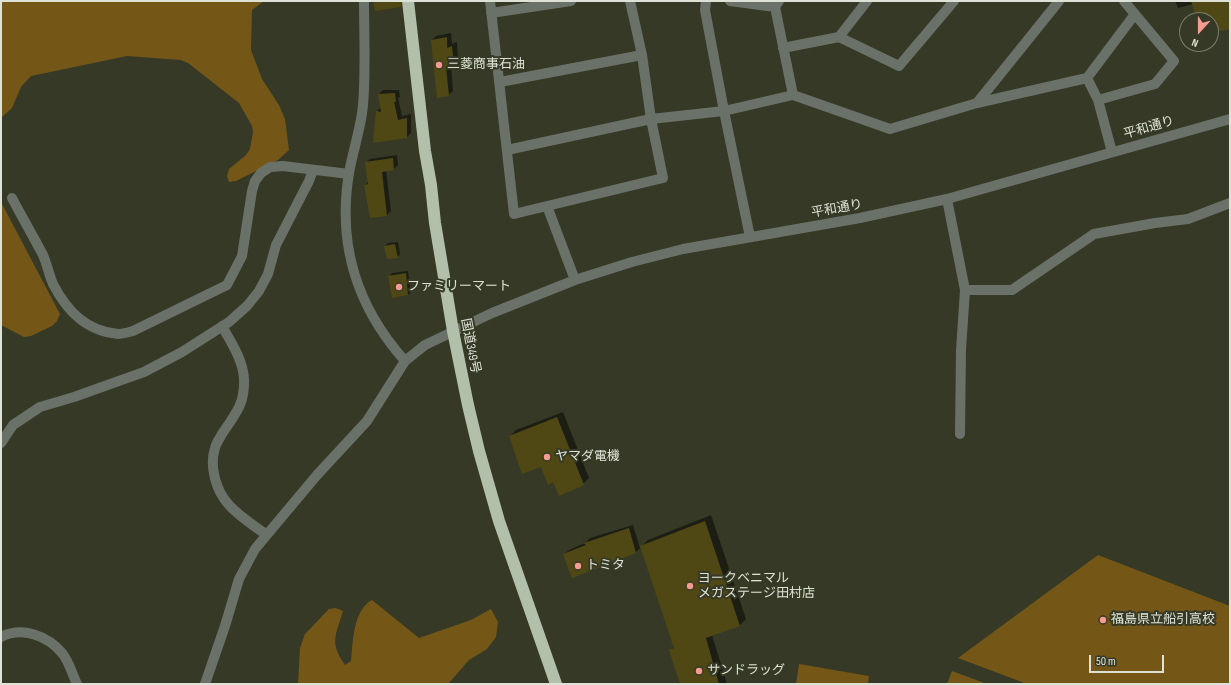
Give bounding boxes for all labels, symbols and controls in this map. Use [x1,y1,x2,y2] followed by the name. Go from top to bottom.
[1179,12,1219,52] north arrow
[1190,36,1200,50] text: N
[447,57,525,73] place label: 三菱商事石油
[434,60,444,70] marker: 三菱商事石油
[1122,113,1176,143] street label: 平和通り
[810,197,864,221] street label: 平和通り
[407,279,511,295] place label: ファミリーマート
[394,282,404,292] marker: ファミリーマート
[457,317,483,375] street label: 国道349号
[555,449,620,465] place label: ヤマダ電機
[542,452,552,462] marker: ヤマダ電機
[586,558,625,574] place label: トミタ
[573,561,583,571] marker: トミタ
[698,571,815,602] place label: ヨークベニマル メガステージ田村店
[685,581,695,591] marker: ヨークベニマル メガステージ田村店
[1111,612,1215,628] place label: 福島県立船引高校
[1098,615,1108,625] marker: 福島県立船引高校
[1091,647,1166,673] scale bar
[1096,654,1116,669] text: 50 m
[707,663,785,679] place label: サンドラッグ
[694,666,704,676] marker: サンドラッグ

